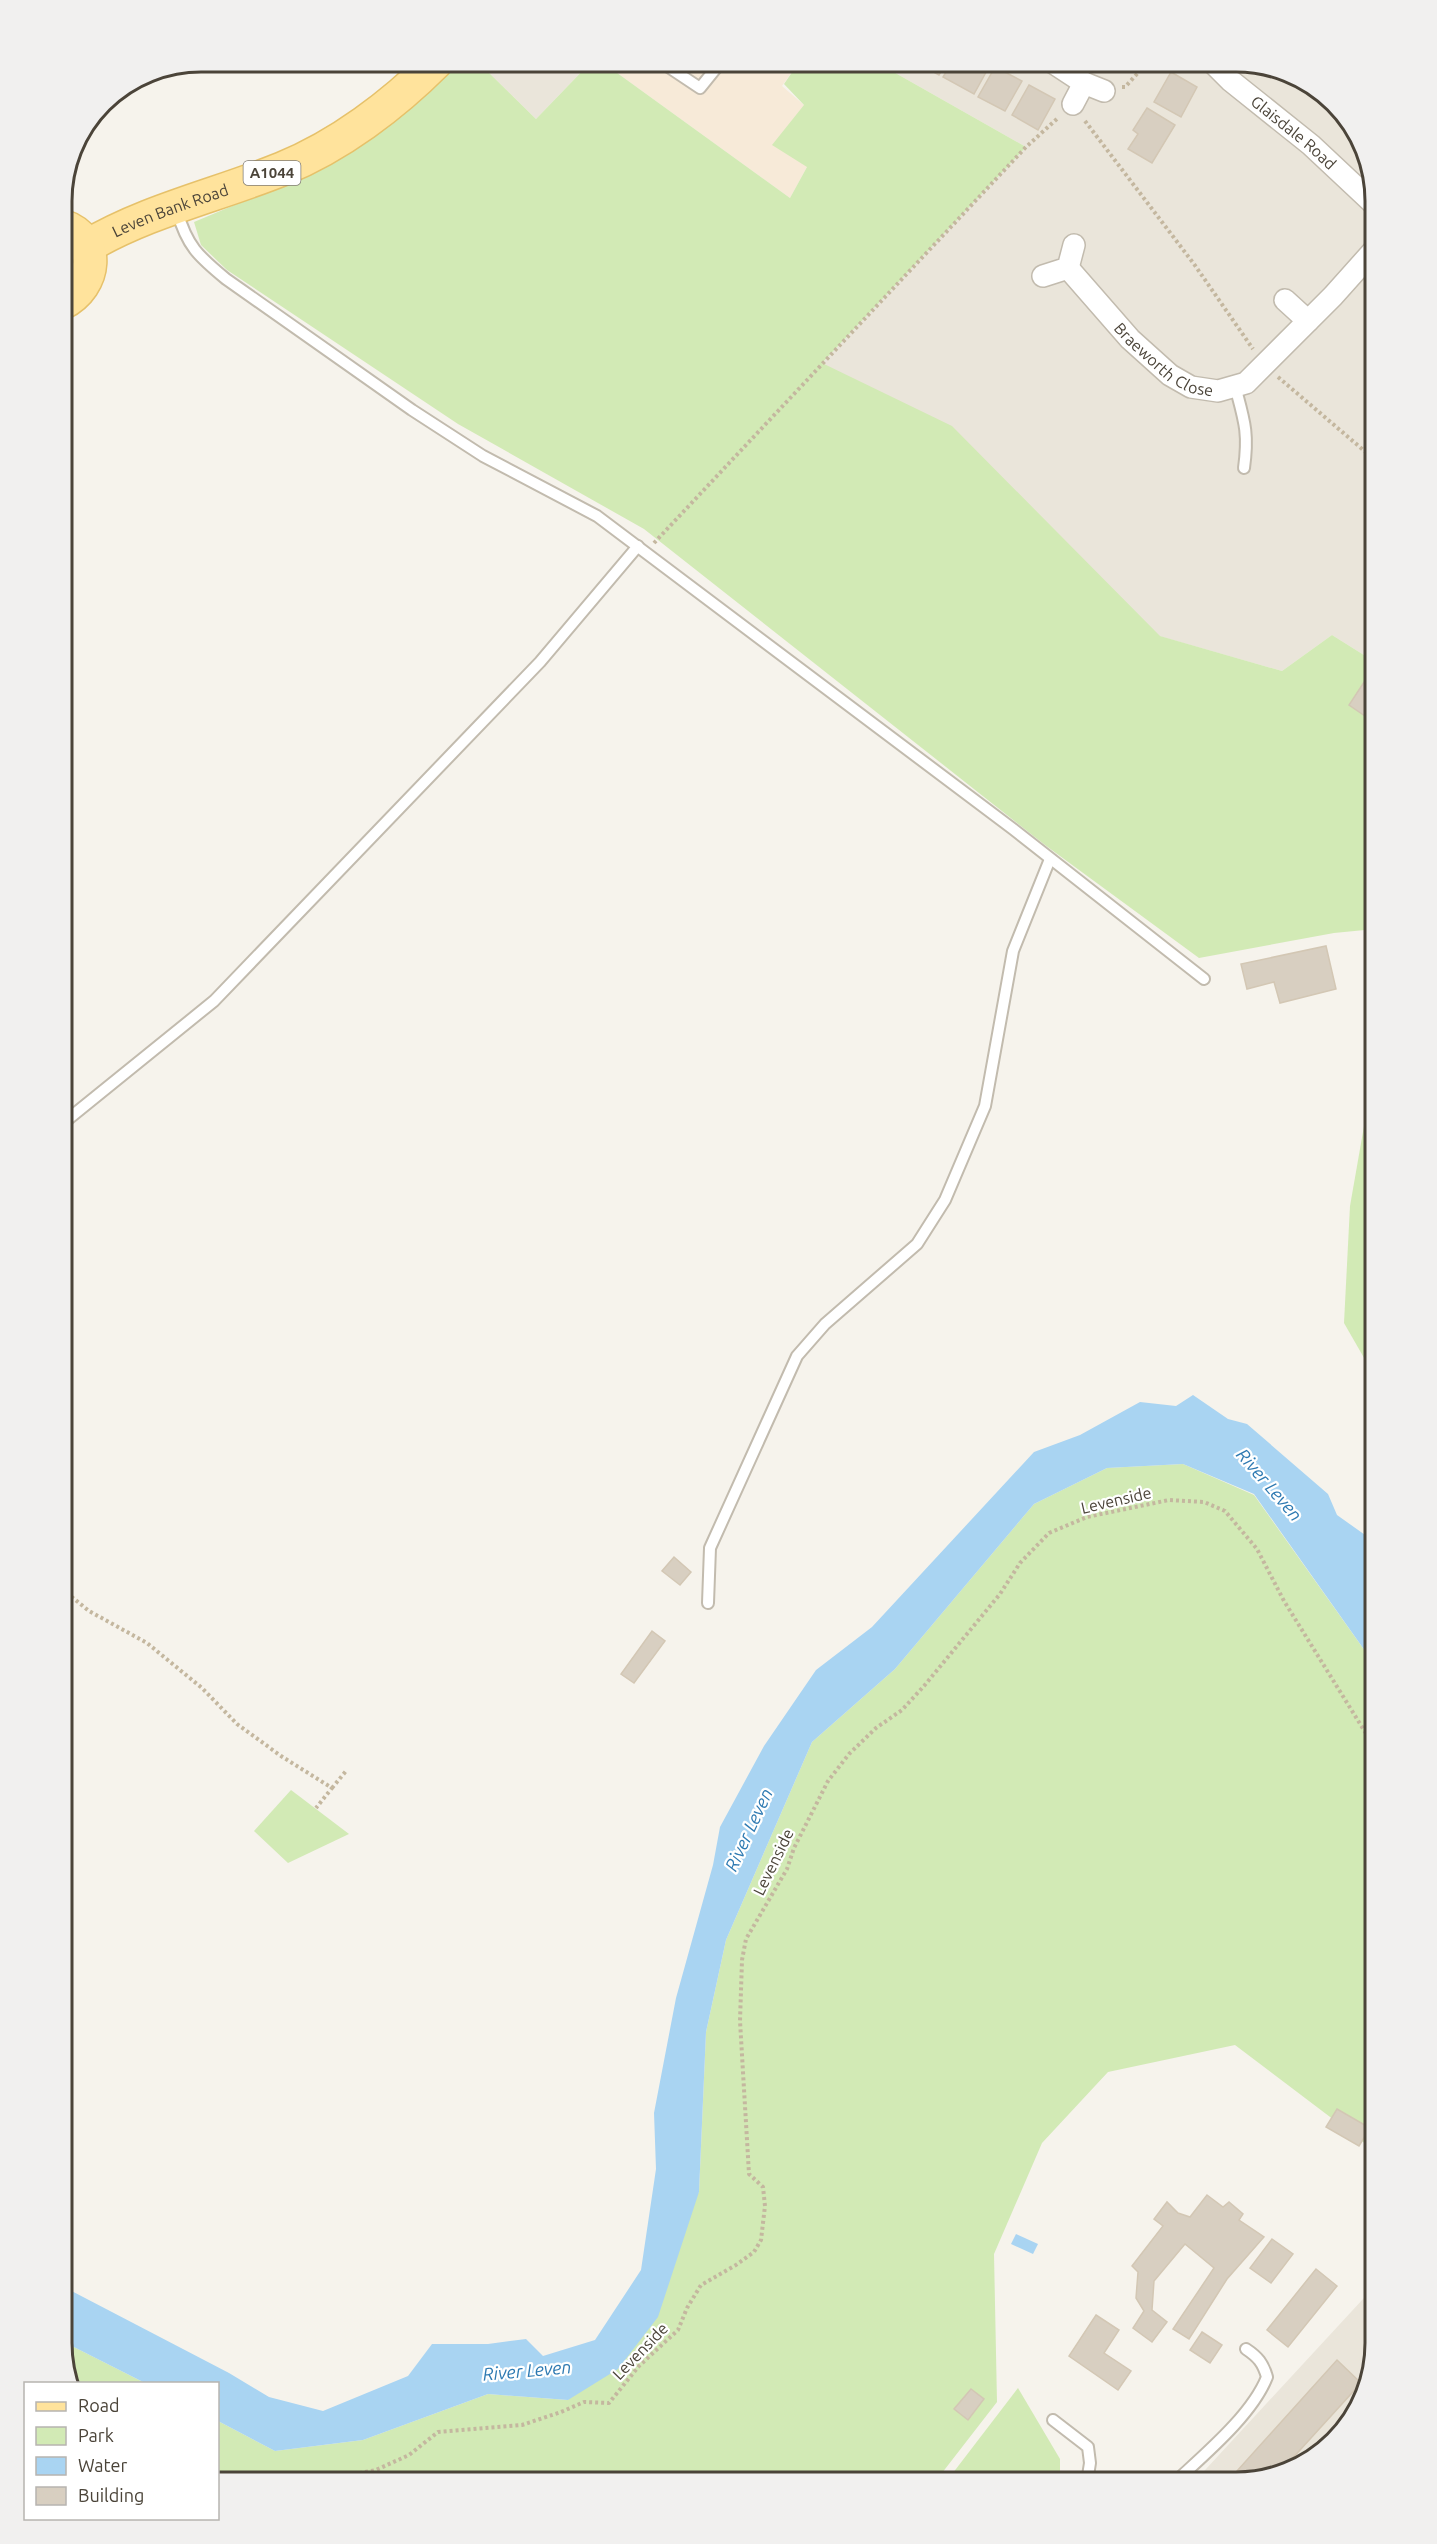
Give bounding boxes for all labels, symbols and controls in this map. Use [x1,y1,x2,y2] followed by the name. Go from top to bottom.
[1248,92,1340,173] street label: Glaisdale Road
[244,161,300,185] road number: A1044
[109,180,230,241] street label: Leven Bank Road
[1111,319,1215,399] street label: Braeworth Close
[1233,1444,1307,1524] water label: River Leven
[1079,1483,1153,1517] street label: Levenside
[720,1785,776,1874] water label: River Leven
[749,1826,797,1898] street label: Levenside
[609,2319,671,2383] street label: Levenside
[482,2356,572,2384] water label: River Leven
[24,2382,219,2520] legend
[78,2395,120,2415] text: Road
[78,2425,114,2445] text: Park
[78,2455,128,2475] text: Water
[78,2485,144,2505] text: Building

